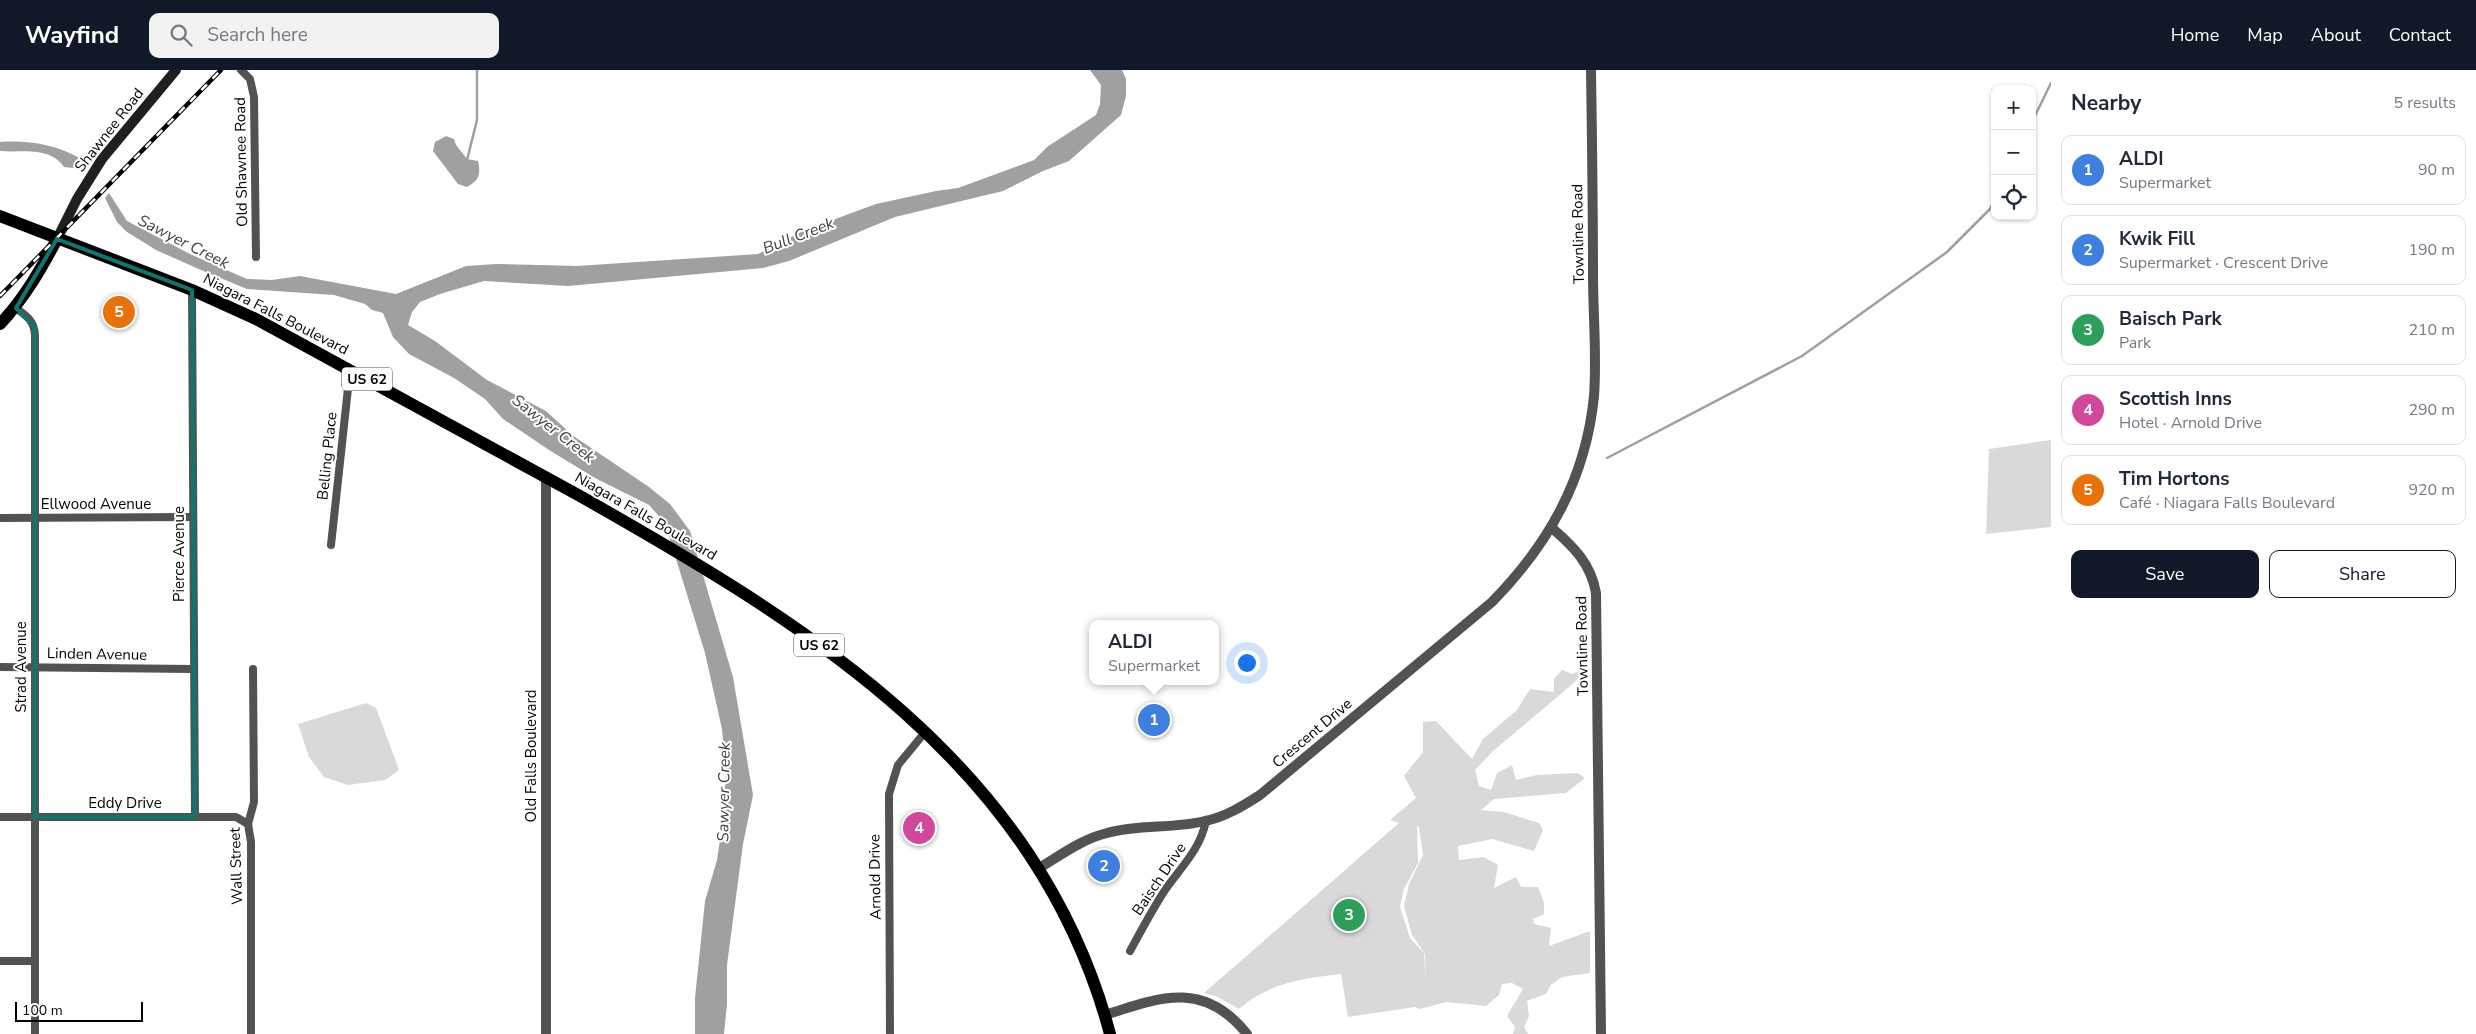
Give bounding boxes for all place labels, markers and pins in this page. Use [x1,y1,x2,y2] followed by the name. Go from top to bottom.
[103,293,135,331] pin: 5
[1138,701,1170,739] pin: 1
[903,809,935,847] pin: 4
[1088,847,1120,885] pin: 2
[1333,896,1365,934] pin: 3

